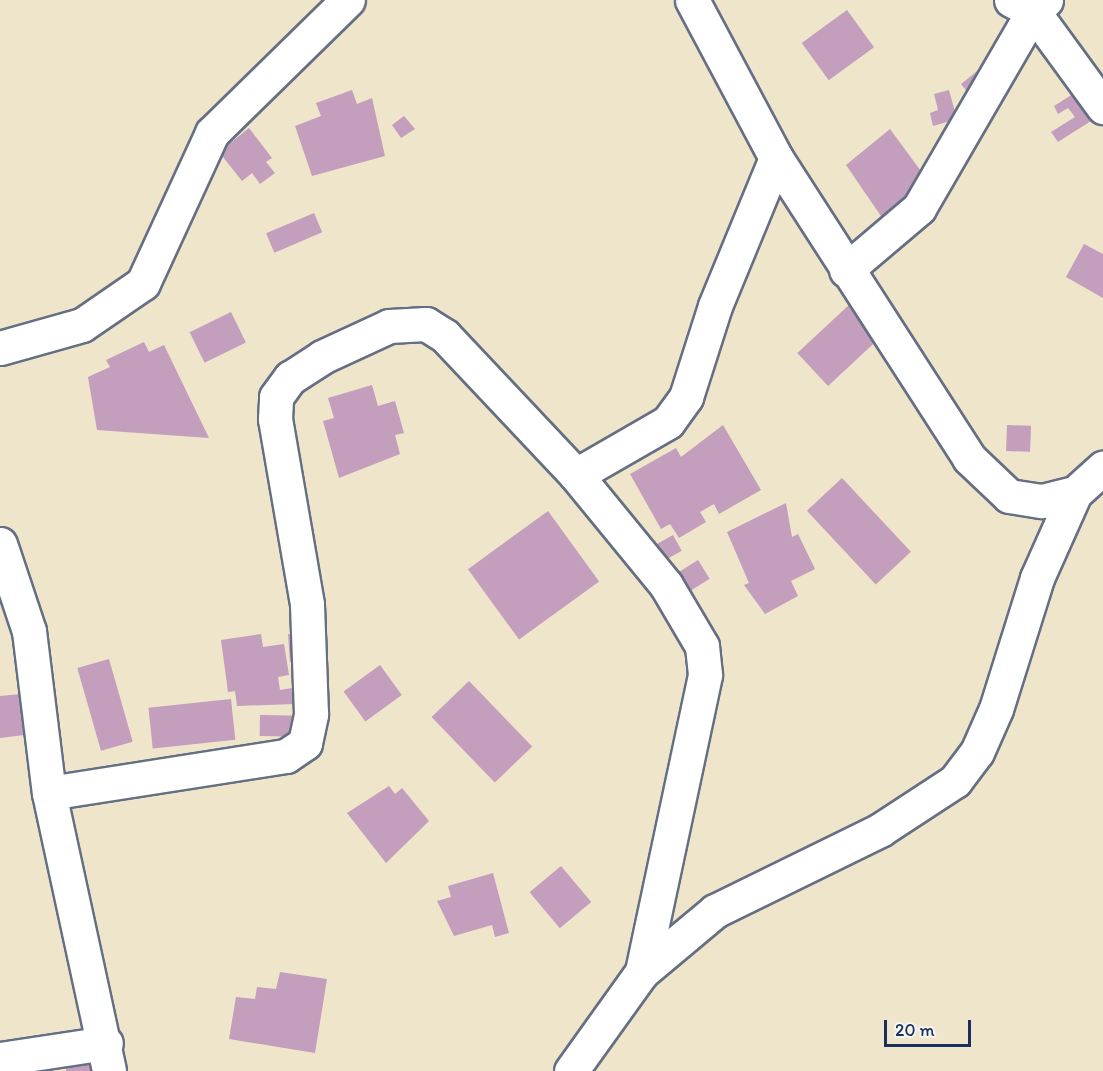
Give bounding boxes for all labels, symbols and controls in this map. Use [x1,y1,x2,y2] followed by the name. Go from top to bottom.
[887,1008,974,1046] scale bar
[895,1019,935,1041] text: 20 m

